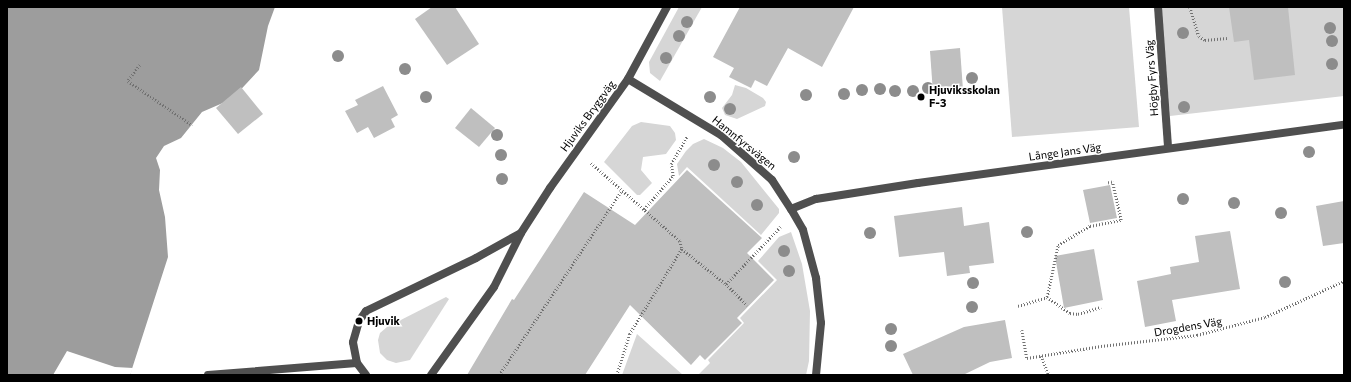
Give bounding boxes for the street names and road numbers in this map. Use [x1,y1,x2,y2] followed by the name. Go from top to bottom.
[1143,39,1161,117] street label: Högby Fyrs Väg
[558,78,618,154] street label: Hjuviks Bryggväg
[709,113,779,173] street label: Hamnfyrsvägen
[1028,140,1102,164] street label: Långe Jans Väg
[1153,315,1223,339] street label: Drogdens Väg

